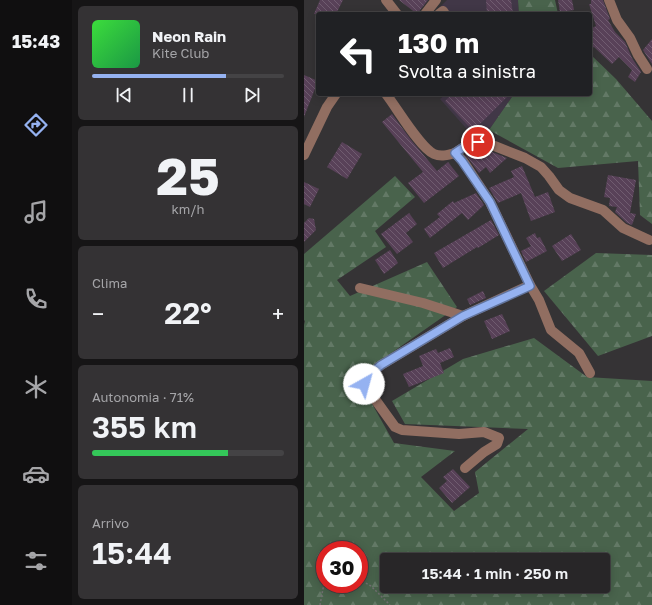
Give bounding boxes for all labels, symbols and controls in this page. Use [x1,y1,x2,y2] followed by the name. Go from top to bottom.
[398,26,479,59] text: 130 m
[152,27,226,45] text: Neon Rain
[332,28,384,80] icon: left
[12,30,60,52] text: 15:43
[152,45,209,61] text: Kite Club
[398,60,536,82] text: Svolta a sinistra
[113,84,135,106] icon: previous
[177,84,199,106] icon: pause
[241,84,263,106] icon: next
[22,111,50,139] icon: directions
[461,125,495,159] pin
[467,131,489,153] icon: arrive
[156,144,220,206] text: 25
[22,198,50,226] icon: music
[171,201,205,217] text: km/h
[92,275,127,291] text: Clima
[22,285,50,313] icon: phone
[164,295,212,331] text: 22°
[92,300,104,327] text: −
[272,300,284,327] text: +
[343,363,385,405] position arrow
[22,373,50,401] icon: climate
[92,389,194,405] text: Autonomia · 71%
[92,409,197,445] text: 355 km
[22,460,50,488] icon: car
[92,515,129,531] text: Arrivo
[92,535,172,571] text: 15:44
[316,541,368,593] speed limit sign: 30
[22,547,50,575] icon: filters
[422,564,568,582] text: 15:44 · 1 min · 250 m

